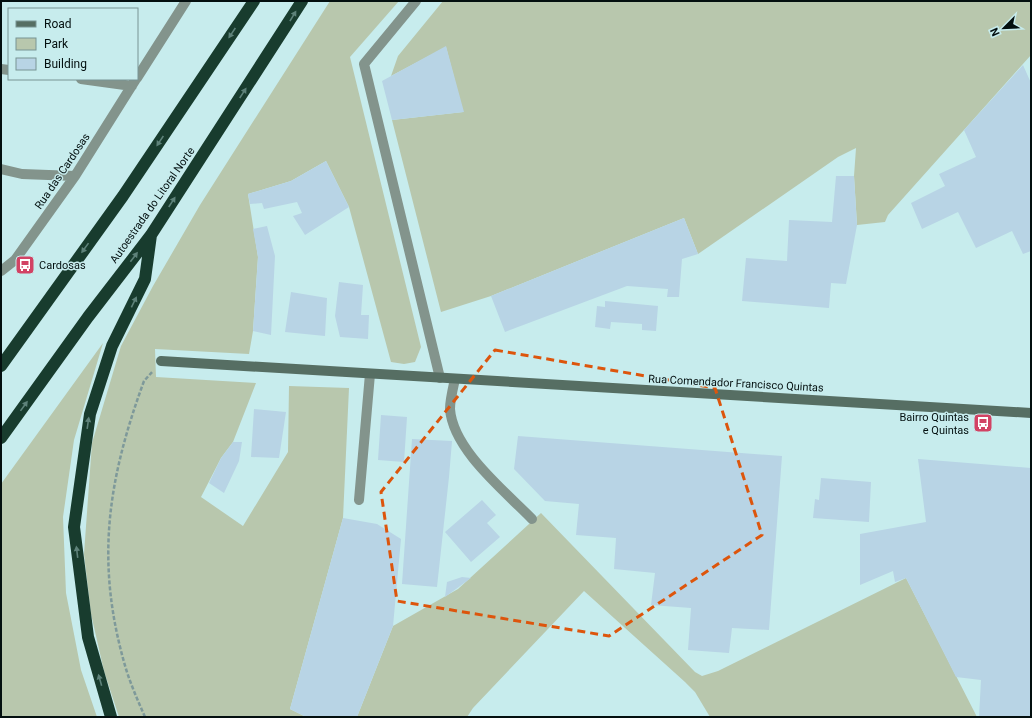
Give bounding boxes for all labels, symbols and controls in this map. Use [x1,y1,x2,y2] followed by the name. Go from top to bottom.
[8,8,138,80] legend
[984,8,1024,48] north arrow
[289,11,297,21] one-way arrow
[44,17,72,31] text: Road
[988,25,1003,38] text: N
[228,28,236,39] one-way arrow
[44,37,69,51] text: Park
[44,57,87,71] text: Building
[239,88,247,98] one-way arrow
[32,131,93,212] street label: Rua das Cardosas
[156,136,164,146] one-way arrow
[107,145,198,266] street label: Autoestrada do Litoral Norte
[168,197,176,207] one-way arrow
[82,243,90,253] one-way arrow
[130,251,138,262] one-way arrow
[14,254,36,276] bus stop icon: Cardosas
[39,259,86,272] place label: Cardosas
[131,296,137,308] one-way arrow
[648,372,824,395] street label: Rua Comendador Francisco Quintas
[20,401,28,412] one-way arrow
[899,411,969,437] place label: Bairro Quintas e Quintas
[972,412,994,434] bus stop icon: Bairro Quintas e Quintas
[85,417,91,429] one-way arrow
[74,546,80,558] one-way arrow
[97,673,103,685] one-way arrow

